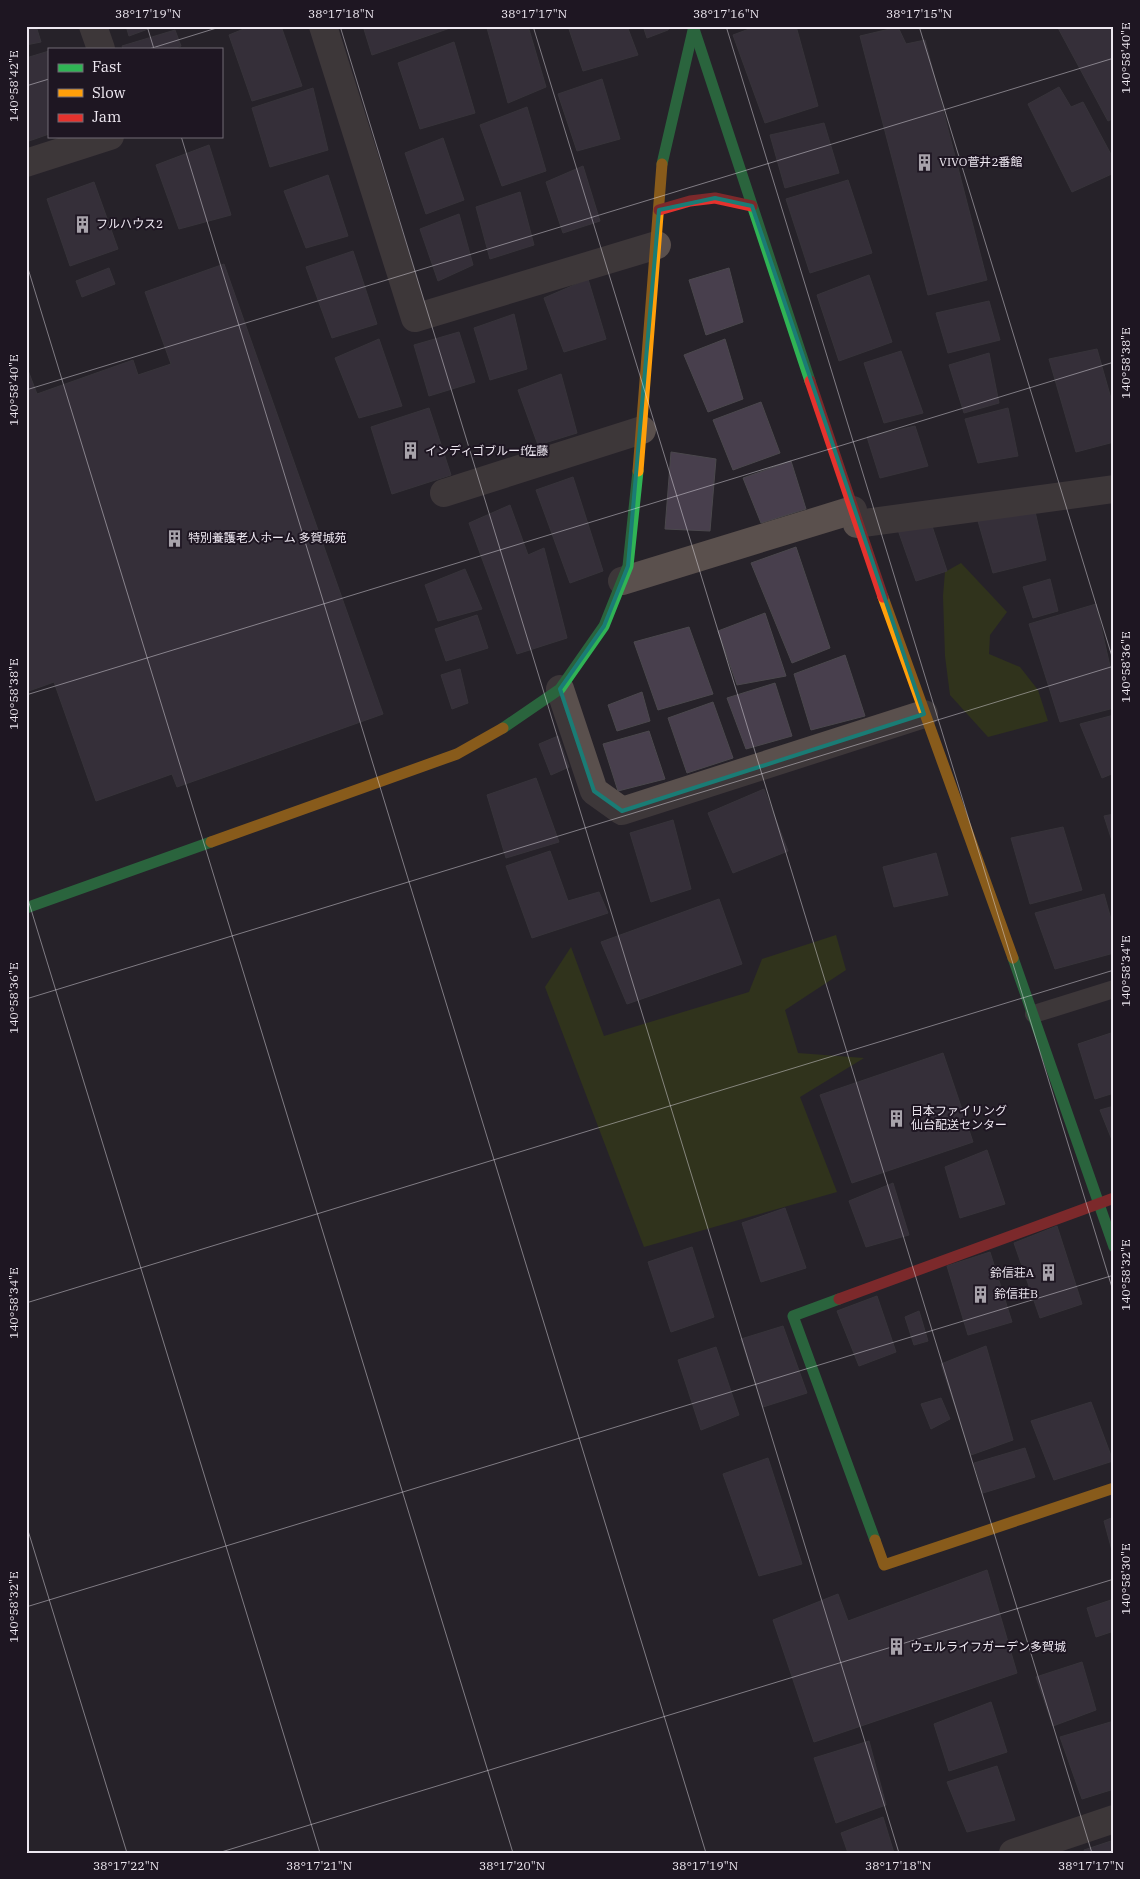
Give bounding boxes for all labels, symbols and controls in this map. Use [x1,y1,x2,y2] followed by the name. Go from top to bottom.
[115,6,181,21] text: 38°17'19"N
[308,6,374,21] text: 38°17'18"N
[501,6,567,21] text: 38°17'17"N
[693,6,759,21] text: 38°17'16"N
[886,6,952,21] text: 38°17'15"N
[1118,22,1133,94] text: 140°58'40"E
[48,48,222,138] legend
[6,50,21,122] text: 140°58'42"E
[92,57,122,76] text: Fast
[92,83,126,102] text: Slow
[92,107,121,126] text: Jam
[915,152,935,172] building icon: VIVO菅井2番館
[939,154,1023,169] place label: VIVO菅井2番館
[72,214,92,234] building icon: フルハウス2
[96,216,163,231] place label: フルハウス2
[1118,327,1133,399] text: 140°58'38"E
[6,354,21,426] text: 140°58'40"E
[401,441,421,461] building icon: インディゴブルーf佐藤
[425,443,548,458] place label: インディゴブルーf佐藤
[164,528,184,548] building icon: 特別養護老人ホーム 多賀城苑
[188,530,346,545] place label: 特別養護老人ホーム 多賀城苑
[1118,631,1133,703] text: 140°58'36"E
[6,658,21,730] text: 140°58'38"E
[1118,935,1133,1007] text: 140°58'34"E
[6,962,21,1034] text: 140°58'36"E
[911,1103,1007,1132] place label: 日本ファイリング 仙台配送センター
[887,1108,907,1128] building icon: 日本ファイリング 仙台配送センター
[1118,1239,1133,1311] text: 140°58'32"E
[1038,1263,1058,1283] building icon: 鈴信荘A
[990,1265,1035,1280] place label: 鈴信荘A
[6,1267,21,1339] text: 140°58'34"E
[970,1284,990,1304] building icon: 鈴信荘B
[994,1286,1038,1301] place label: 鈴信荘B
[1118,1543,1133,1615] text: 140°58'30"E
[6,1571,21,1643] text: 140°58'32"E
[886,1637,906,1657] building icon: ウェルライフガーデン多賀城
[910,1639,1066,1654] place label: ウェルライフガーデン多賀城
[93,1858,159,1873] text: 38°17'22"N
[286,1858,352,1873] text: 38°17'21"N
[479,1858,545,1873] text: 38°17'20"N
[672,1858,738,1873] text: 38°17'19"N
[865,1858,931,1873] text: 38°17'18"N
[1058,1858,1124,1873] text: 38°17'17"N

